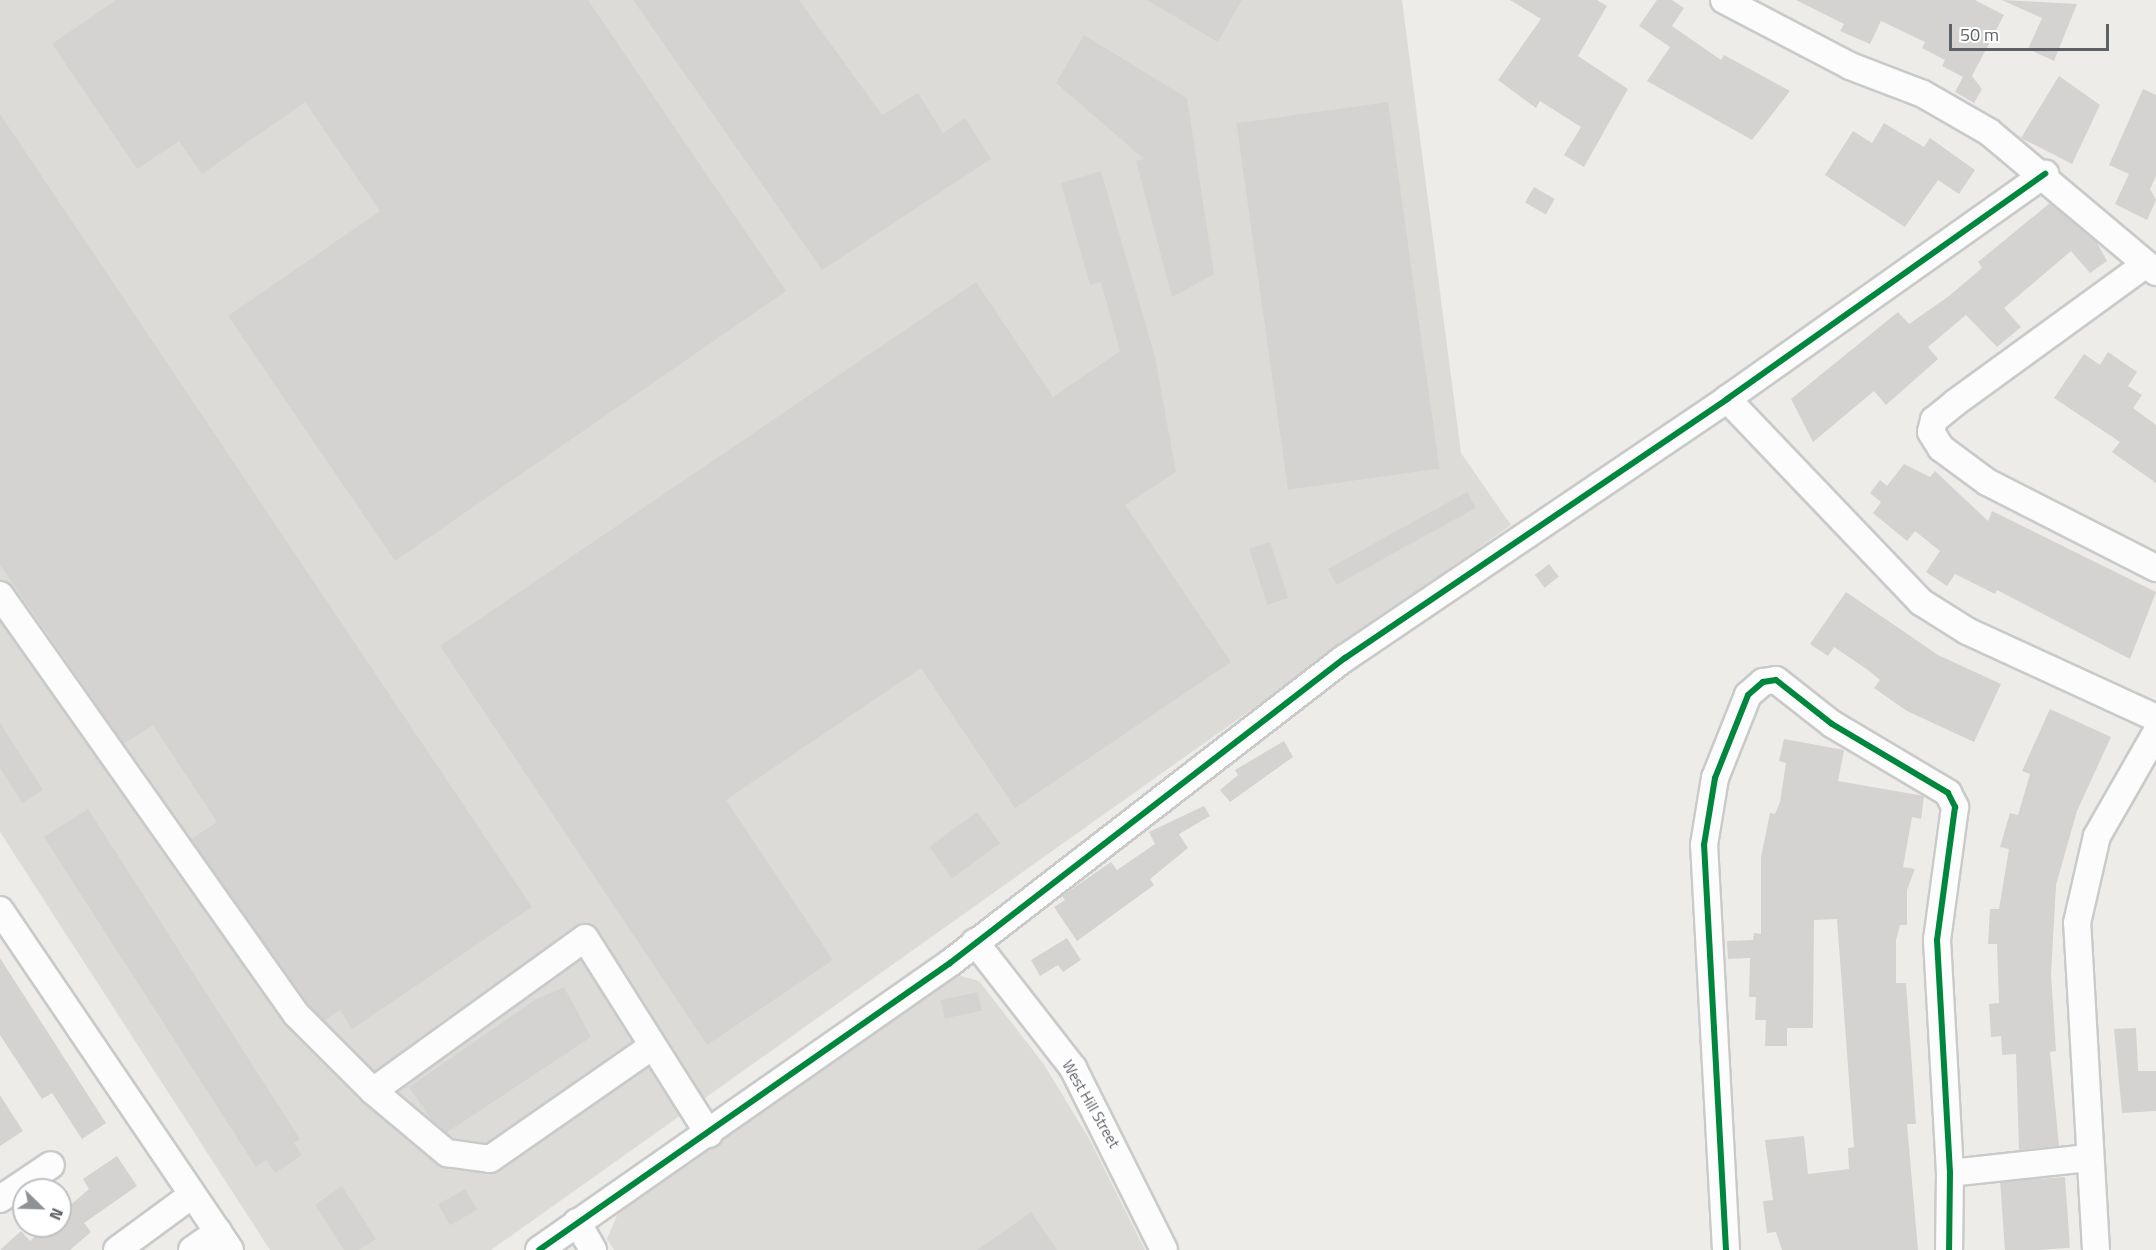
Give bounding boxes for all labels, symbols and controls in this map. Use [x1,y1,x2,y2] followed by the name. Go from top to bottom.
[1952,12,2112,50] scale bar
[1960,21,1999,48] text: 50 m
[1059,1057,1123,1151] street label: West Hill Street
[12,1178,72,1238] north arrow
[44,1204,70,1224] text: N

